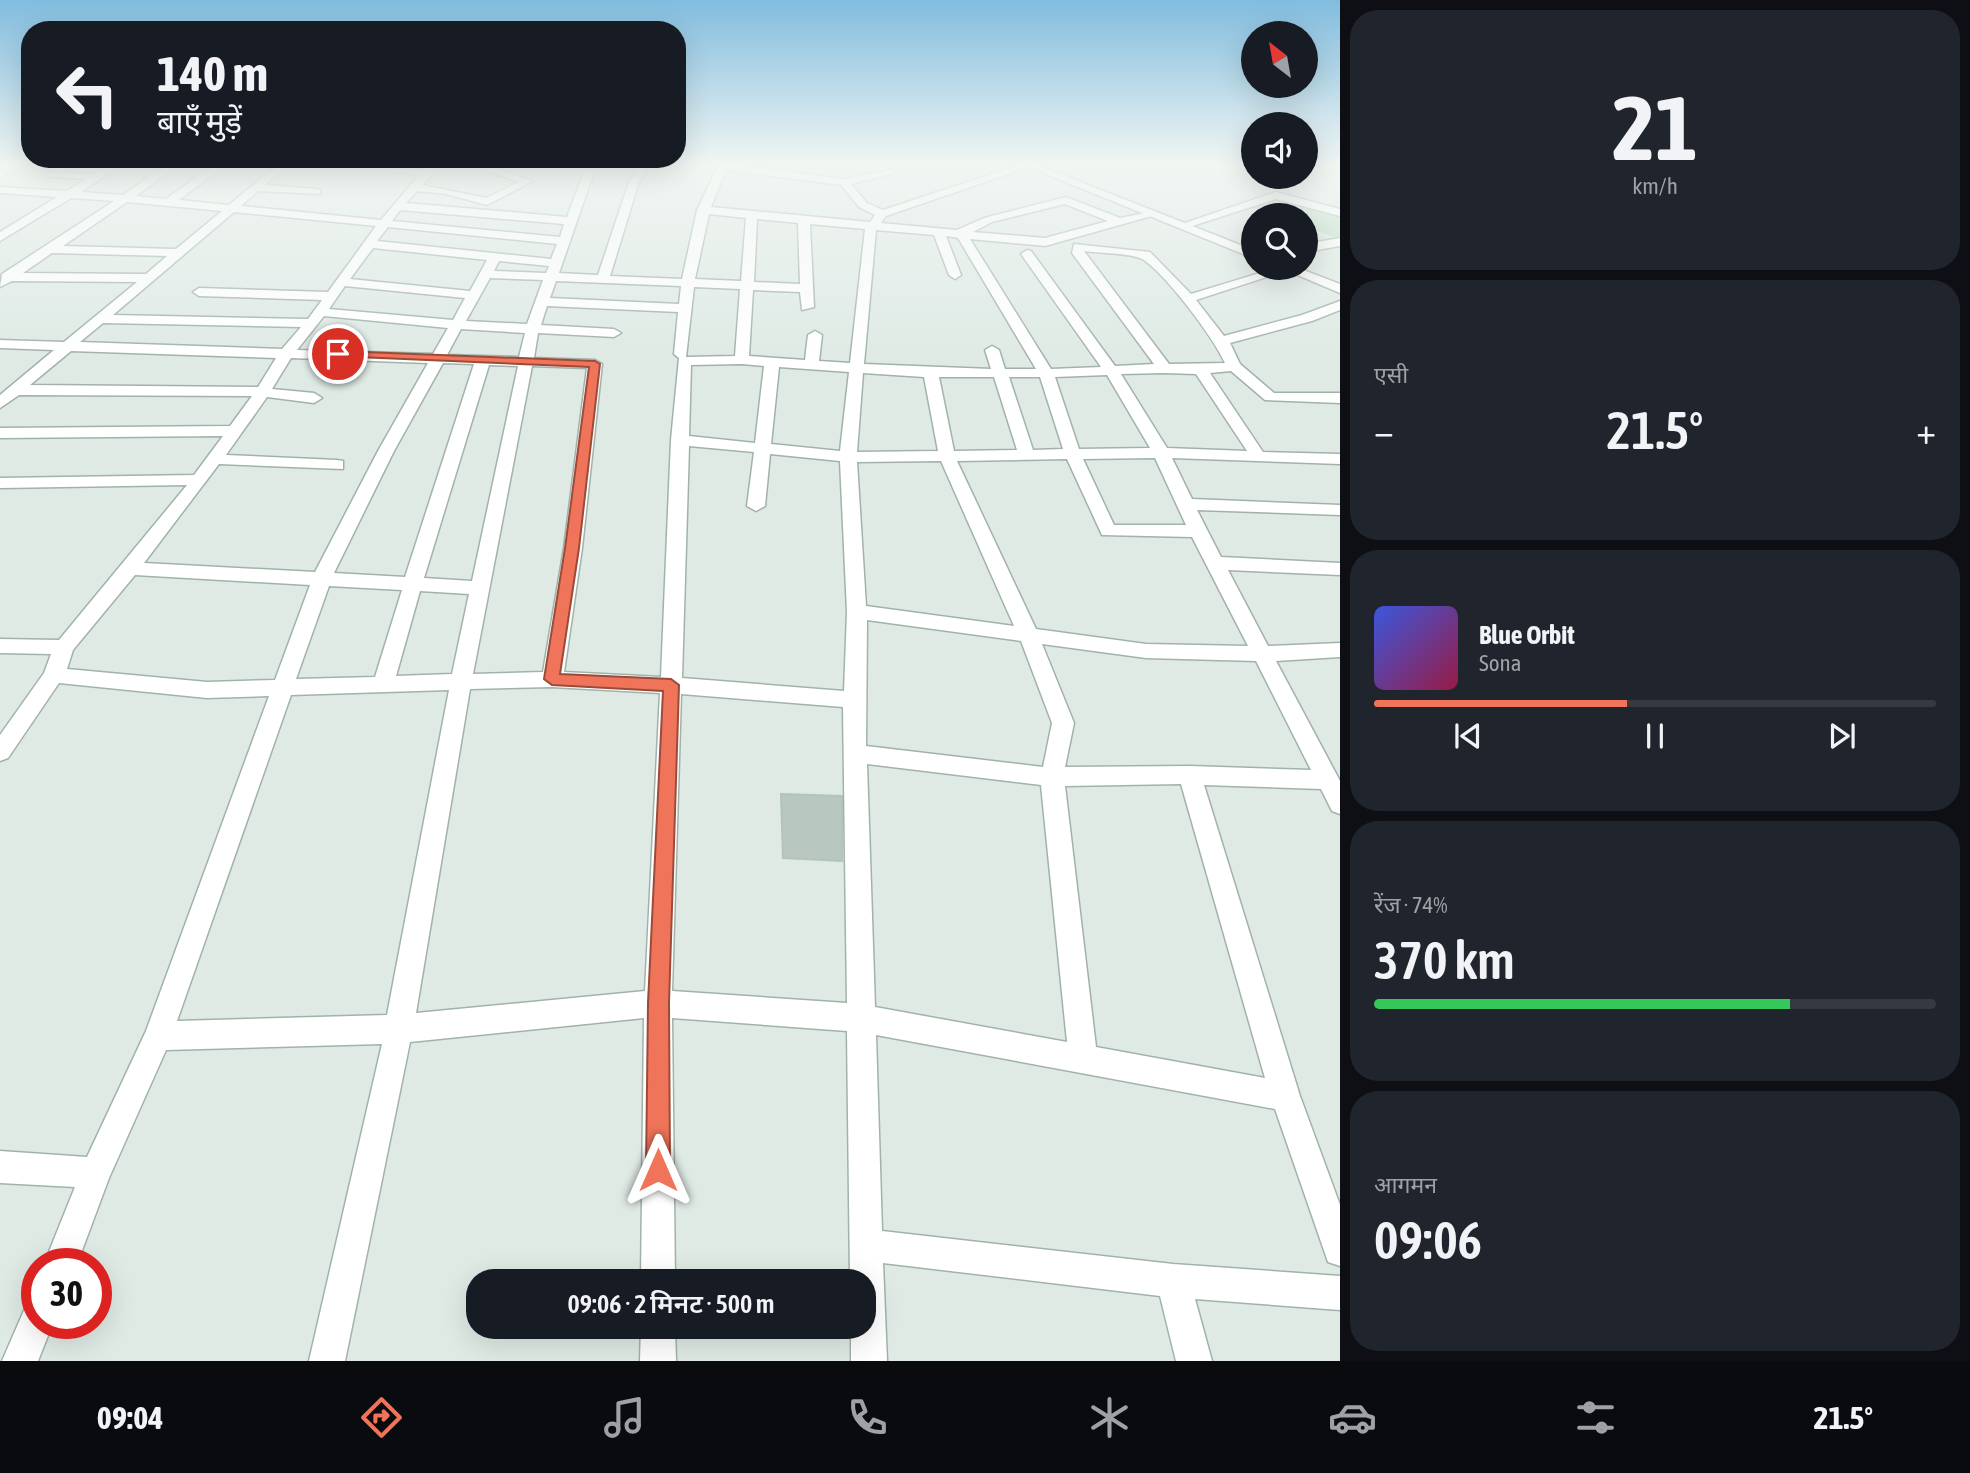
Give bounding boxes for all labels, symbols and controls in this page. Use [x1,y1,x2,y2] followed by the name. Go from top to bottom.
[1241,21,1318,98] north arrow
[1241,21,1318,280] map controls
[157,45,268,101] text: 140 m
[42,49,133,140] icon: left
[1612,75,1698,179] text: 21
[157,103,242,140] text: बाएँ मुड़ें
[1241,112,1318,189] button: sound
[1632,173,1678,199] text: km/h
[1241,203,1318,280] button: search
[308,324,368,384] pin
[319,335,357,373] icon: arrive
[1374,362,1408,388] text: एसी
[1607,400,1703,460] text: 21.5°
[1374,409,1394,452] text: −
[1916,409,1936,452] text: +
[1479,620,1575,650] text: Blue Orbit
[1479,650,1521,676] text: Sona
[1449,717,1487,755] icon: previous
[1636,717,1674,755] icon: pause
[1823,717,1861,755] icon: next
[1374,892,1448,918] text: रेंज · 74%
[1374,930,1515,990] text: 370 km
[621,1133,695,1207] position arrow
[1374,1172,1437,1198] text: आगमन
[1374,1210,1482,1270] text: 09:06
[21,1248,112,1339] speed limit sign: 30
[568,1289,774,1319] text: 09:06 · 2 मिनट · 500 m
[357,1393,406,1442] icon: directions
[600,1393,649,1442] icon: music
[843,1393,892,1442] icon: phone
[1085,1393,1134,1442] icon: climate
[1328,1393,1377,1442] icon: car
[1571,1393,1620,1442] icon: filters
[97,1399,163,1436] text: 09:04
[1813,1399,1873,1436] text: 21.5°

